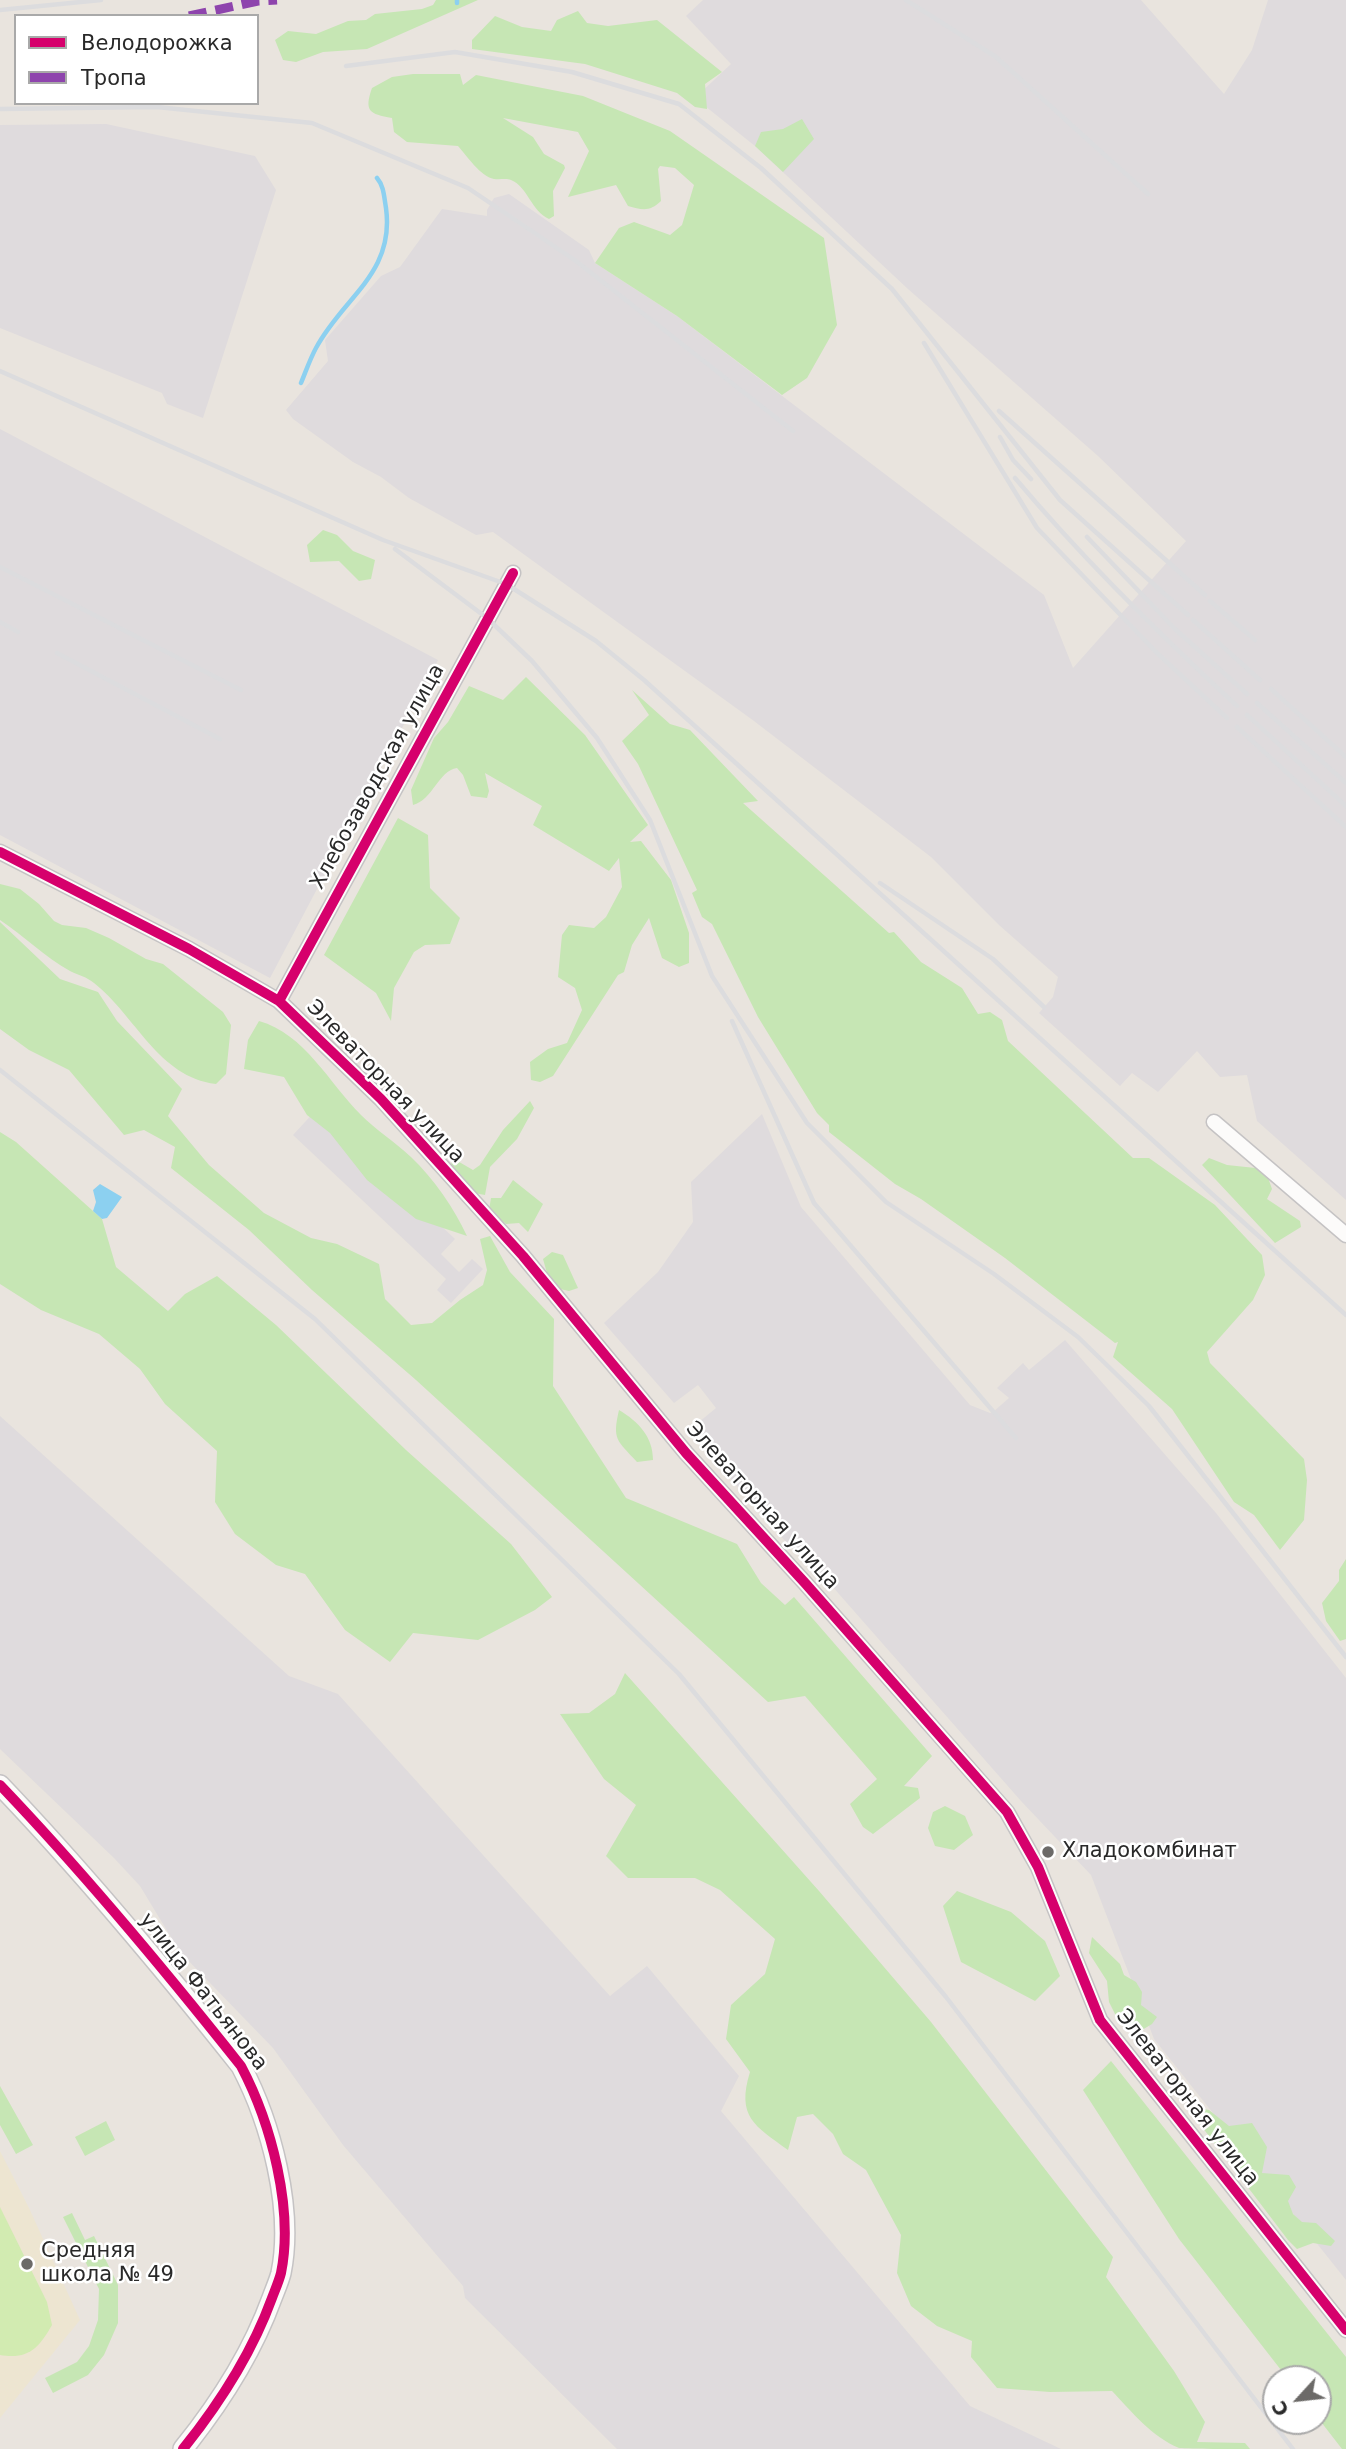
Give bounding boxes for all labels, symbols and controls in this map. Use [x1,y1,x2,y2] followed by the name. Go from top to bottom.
[14,14,259,105] legend
[81,31,233,55] text: Велодорожка
[81,66,147,90] text: Тропа
[306,660,450,894] street label: Хлебозаводская улица
[300,995,470,1169] street label: Элеваторная улица
[680,1417,844,1595] street label: Элеваторная улица
[1062,1839,1237,1865] place label: Хладокомбинат
[1040,1844,1056,1860] marker: Хладокомбинат
[134,1908,272,2076] street label: улица Фатьянова
[1110,2005,1264,2191] street label: Элеваторная улица
[41,2239,174,2289] place label: Средняя школа № 49
[19,2256,35,2272] marker: Средняя школа № 49
[1262,2365,1332,2435] north arrow
[1267,2397,1293,2420] text: С

